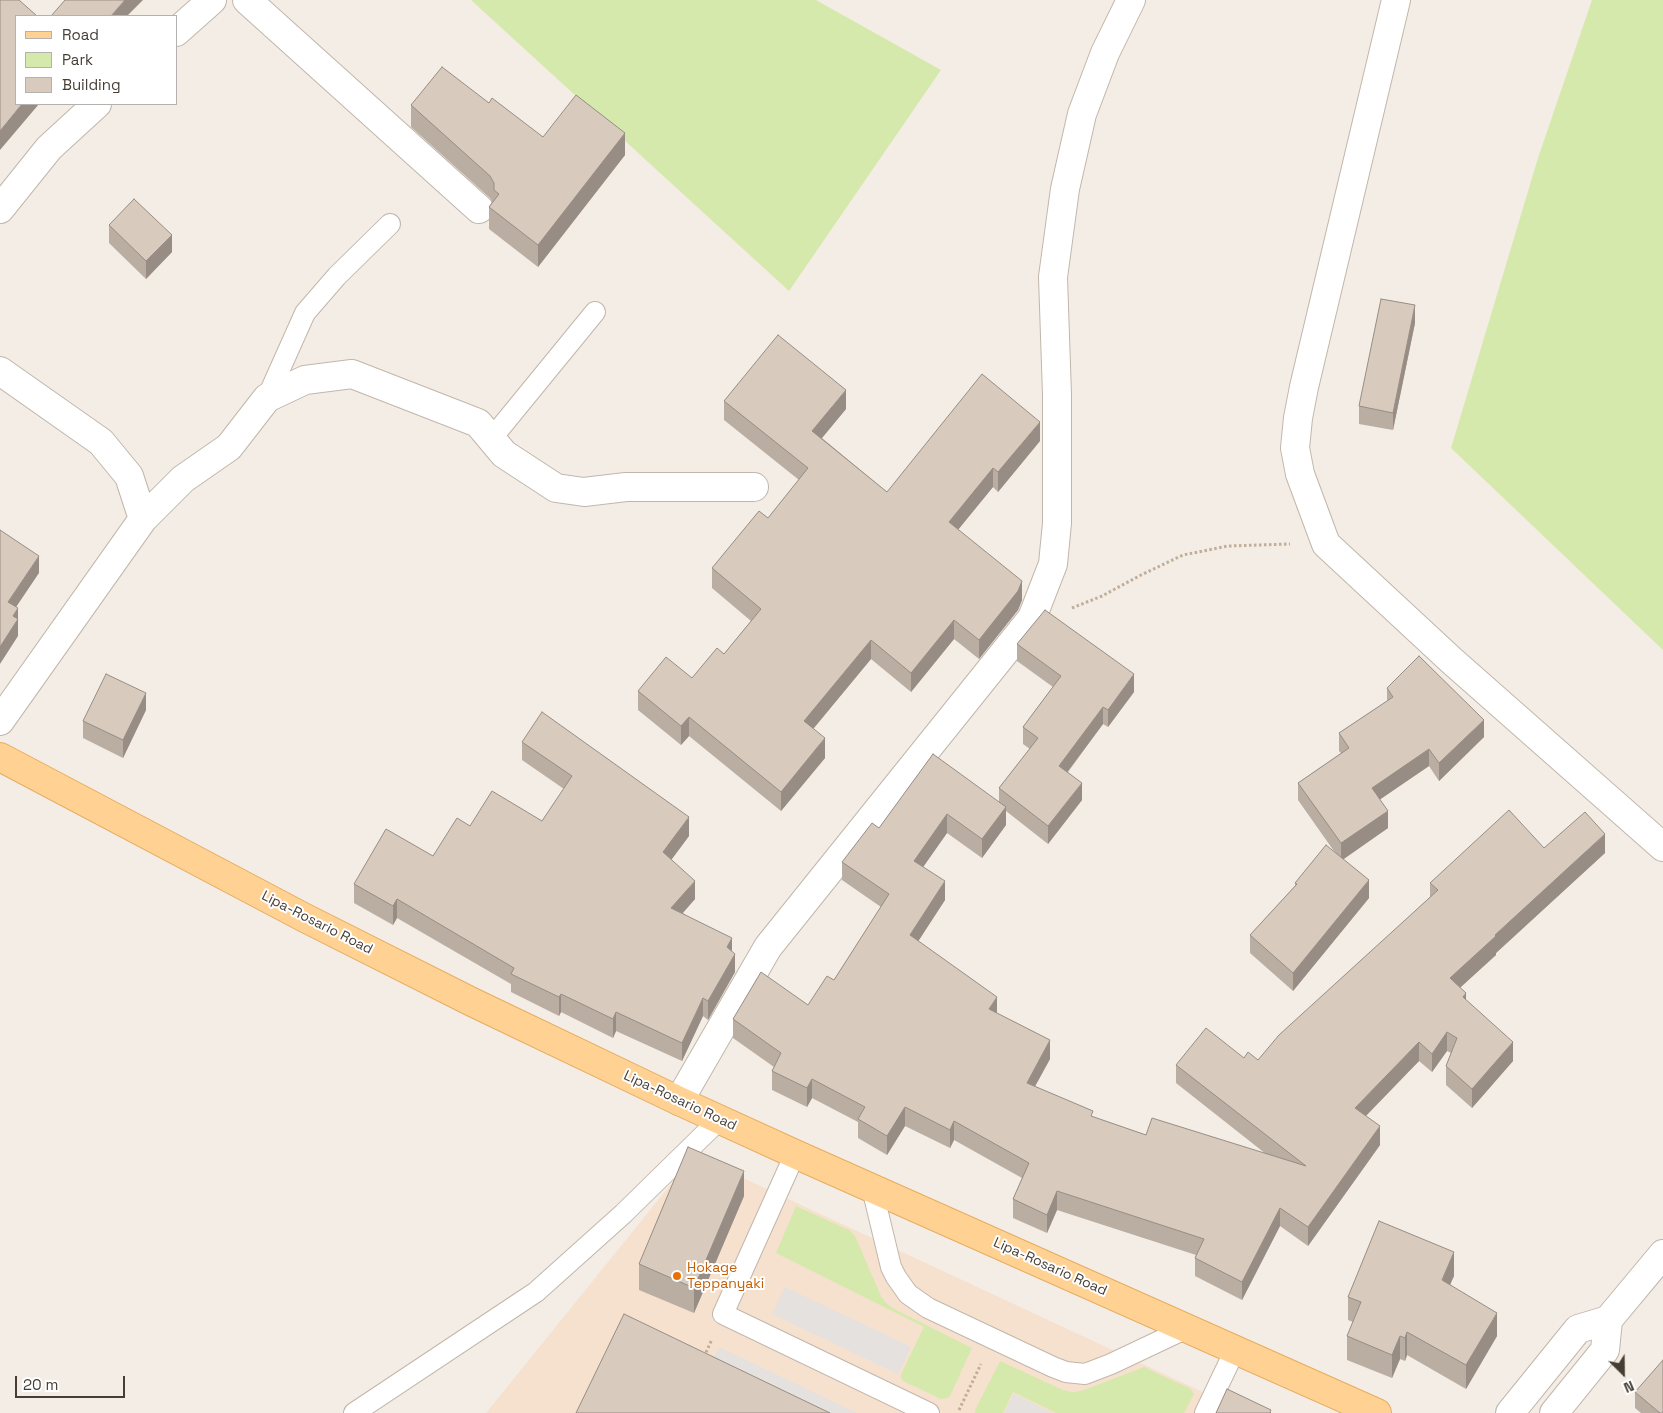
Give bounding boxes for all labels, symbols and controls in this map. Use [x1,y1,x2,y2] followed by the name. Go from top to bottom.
[15,15,178,105] legend
[62,25,99,44] text: Road
[62,50,93,69] text: Park
[62,75,121,94] text: Building
[259,888,375,958] street label: Lipa-Rosario Road
[621,1067,739,1135] street label: Lipa-Rosario Road
[991,1234,1109,1300] street label: Lipa-Rosario Road
[687,1260,764,1292] place label: Hokage Teppanyaki
[671,1270,683,1282] marker: Hokage Teppanyaki
[1598,1348,1648,1398] north arrow
[18,1366,128,1398] scale bar
[23,1375,58,1394] text: 20 m
[1621,1377,1637,1397] text: N

